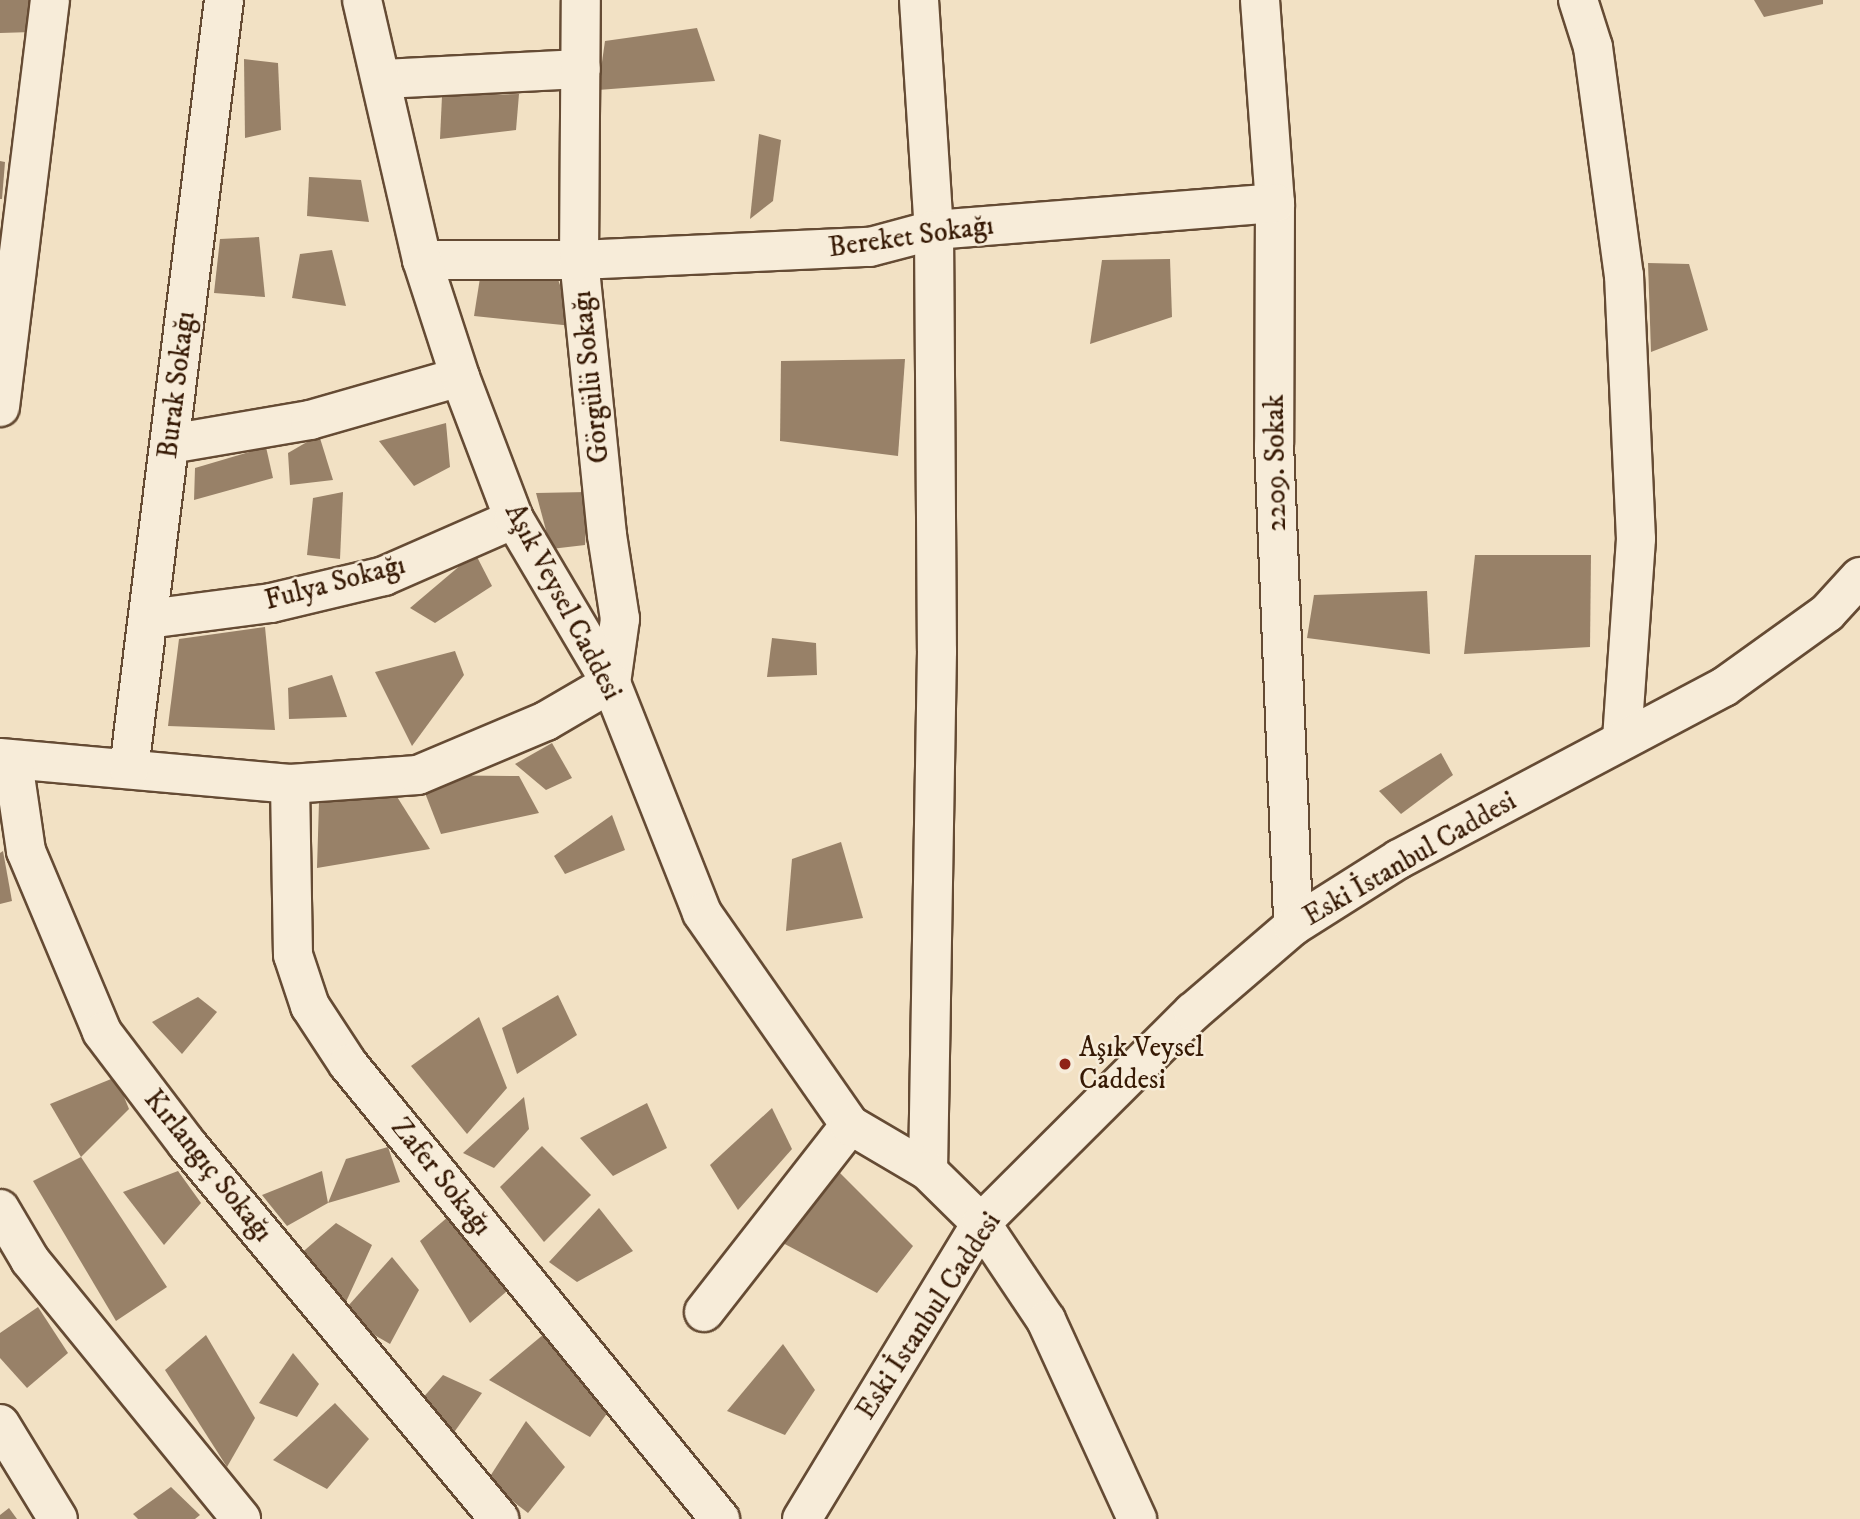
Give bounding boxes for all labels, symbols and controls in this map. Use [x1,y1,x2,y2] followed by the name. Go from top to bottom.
[826,209,996,265] street label: Bereket Sokağı
[565,289,617,465] street label: Görgülü Sokağı
[151,309,203,461] street label: Burak Sokağı
[1258,394,1294,532] street label: 2209. Sokak
[497,498,629,706] street label: Aşık Veysel Caddesi
[261,548,409,618] street label: Fulya Sokağı
[1298,784,1522,934] street label: Eski İstanbul Caddesi
[1079,1031,1204,1097] place label: Aşık Veysel Caddesi
[1057,1056,1073,1072] marker: Aşık Veysel Caddesi
[136,1083,280,1249] street label: Kırlangıç Sokağı
[383,1111,499,1243] street label: Zafer Sokağı
[849,1206,1009,1426] street label: Eski İstanbul Caddesi

